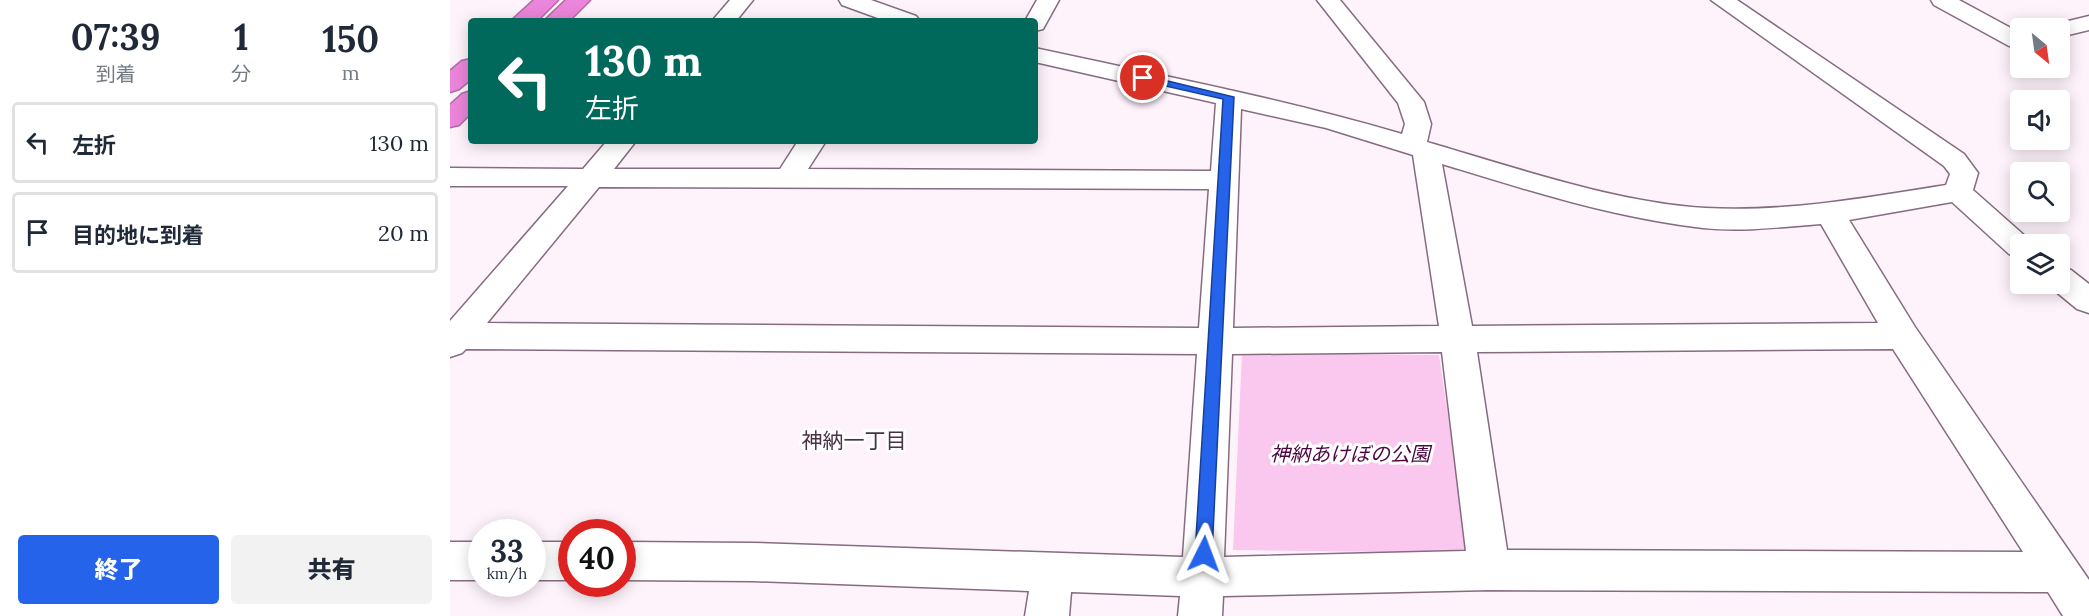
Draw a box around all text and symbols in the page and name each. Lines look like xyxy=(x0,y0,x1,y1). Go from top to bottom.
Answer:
text: 07:39 xyxy=(71,14,161,60)
text: 1 xyxy=(234,14,249,60)
text: 150 xyxy=(322,16,379,62)
north arrow xyxy=(2010,18,2070,78)
map controls xyxy=(2010,18,2070,294)
text: 130 m xyxy=(585,34,702,88)
icon: left xyxy=(486,42,564,120)
pin xyxy=(1117,52,1168,103)
text: m xyxy=(342,60,360,85)
text: 到着 xyxy=(96,61,136,86)
text: 分 xyxy=(231,61,251,86)
icon: arrive xyxy=(1126,61,1159,94)
button: sound xyxy=(2010,90,2070,150)
text: 左折 xyxy=(585,91,639,125)
icon: left xyxy=(21,126,54,159)
text: 130 m xyxy=(370,129,429,157)
text: 左折 xyxy=(72,131,116,159)
button: search xyxy=(2010,162,2070,222)
icon: arrive xyxy=(21,216,54,249)
text: 20 m xyxy=(378,219,429,247)
text: 目的地に到着 xyxy=(72,221,204,249)
button: layers xyxy=(2010,234,2070,294)
district label: 神納一丁目 xyxy=(802,427,907,454)
park label: 神納あけぼの公園 xyxy=(1270,441,1433,466)
speed limit sign: 40 xyxy=(558,519,636,597)
position arrow xyxy=(1172,522,1236,586)
text: 33 xyxy=(490,532,524,570)
button: 終了 xyxy=(18,535,219,604)
button: 共有 xyxy=(231,535,432,604)
text: km/h xyxy=(487,564,527,583)

